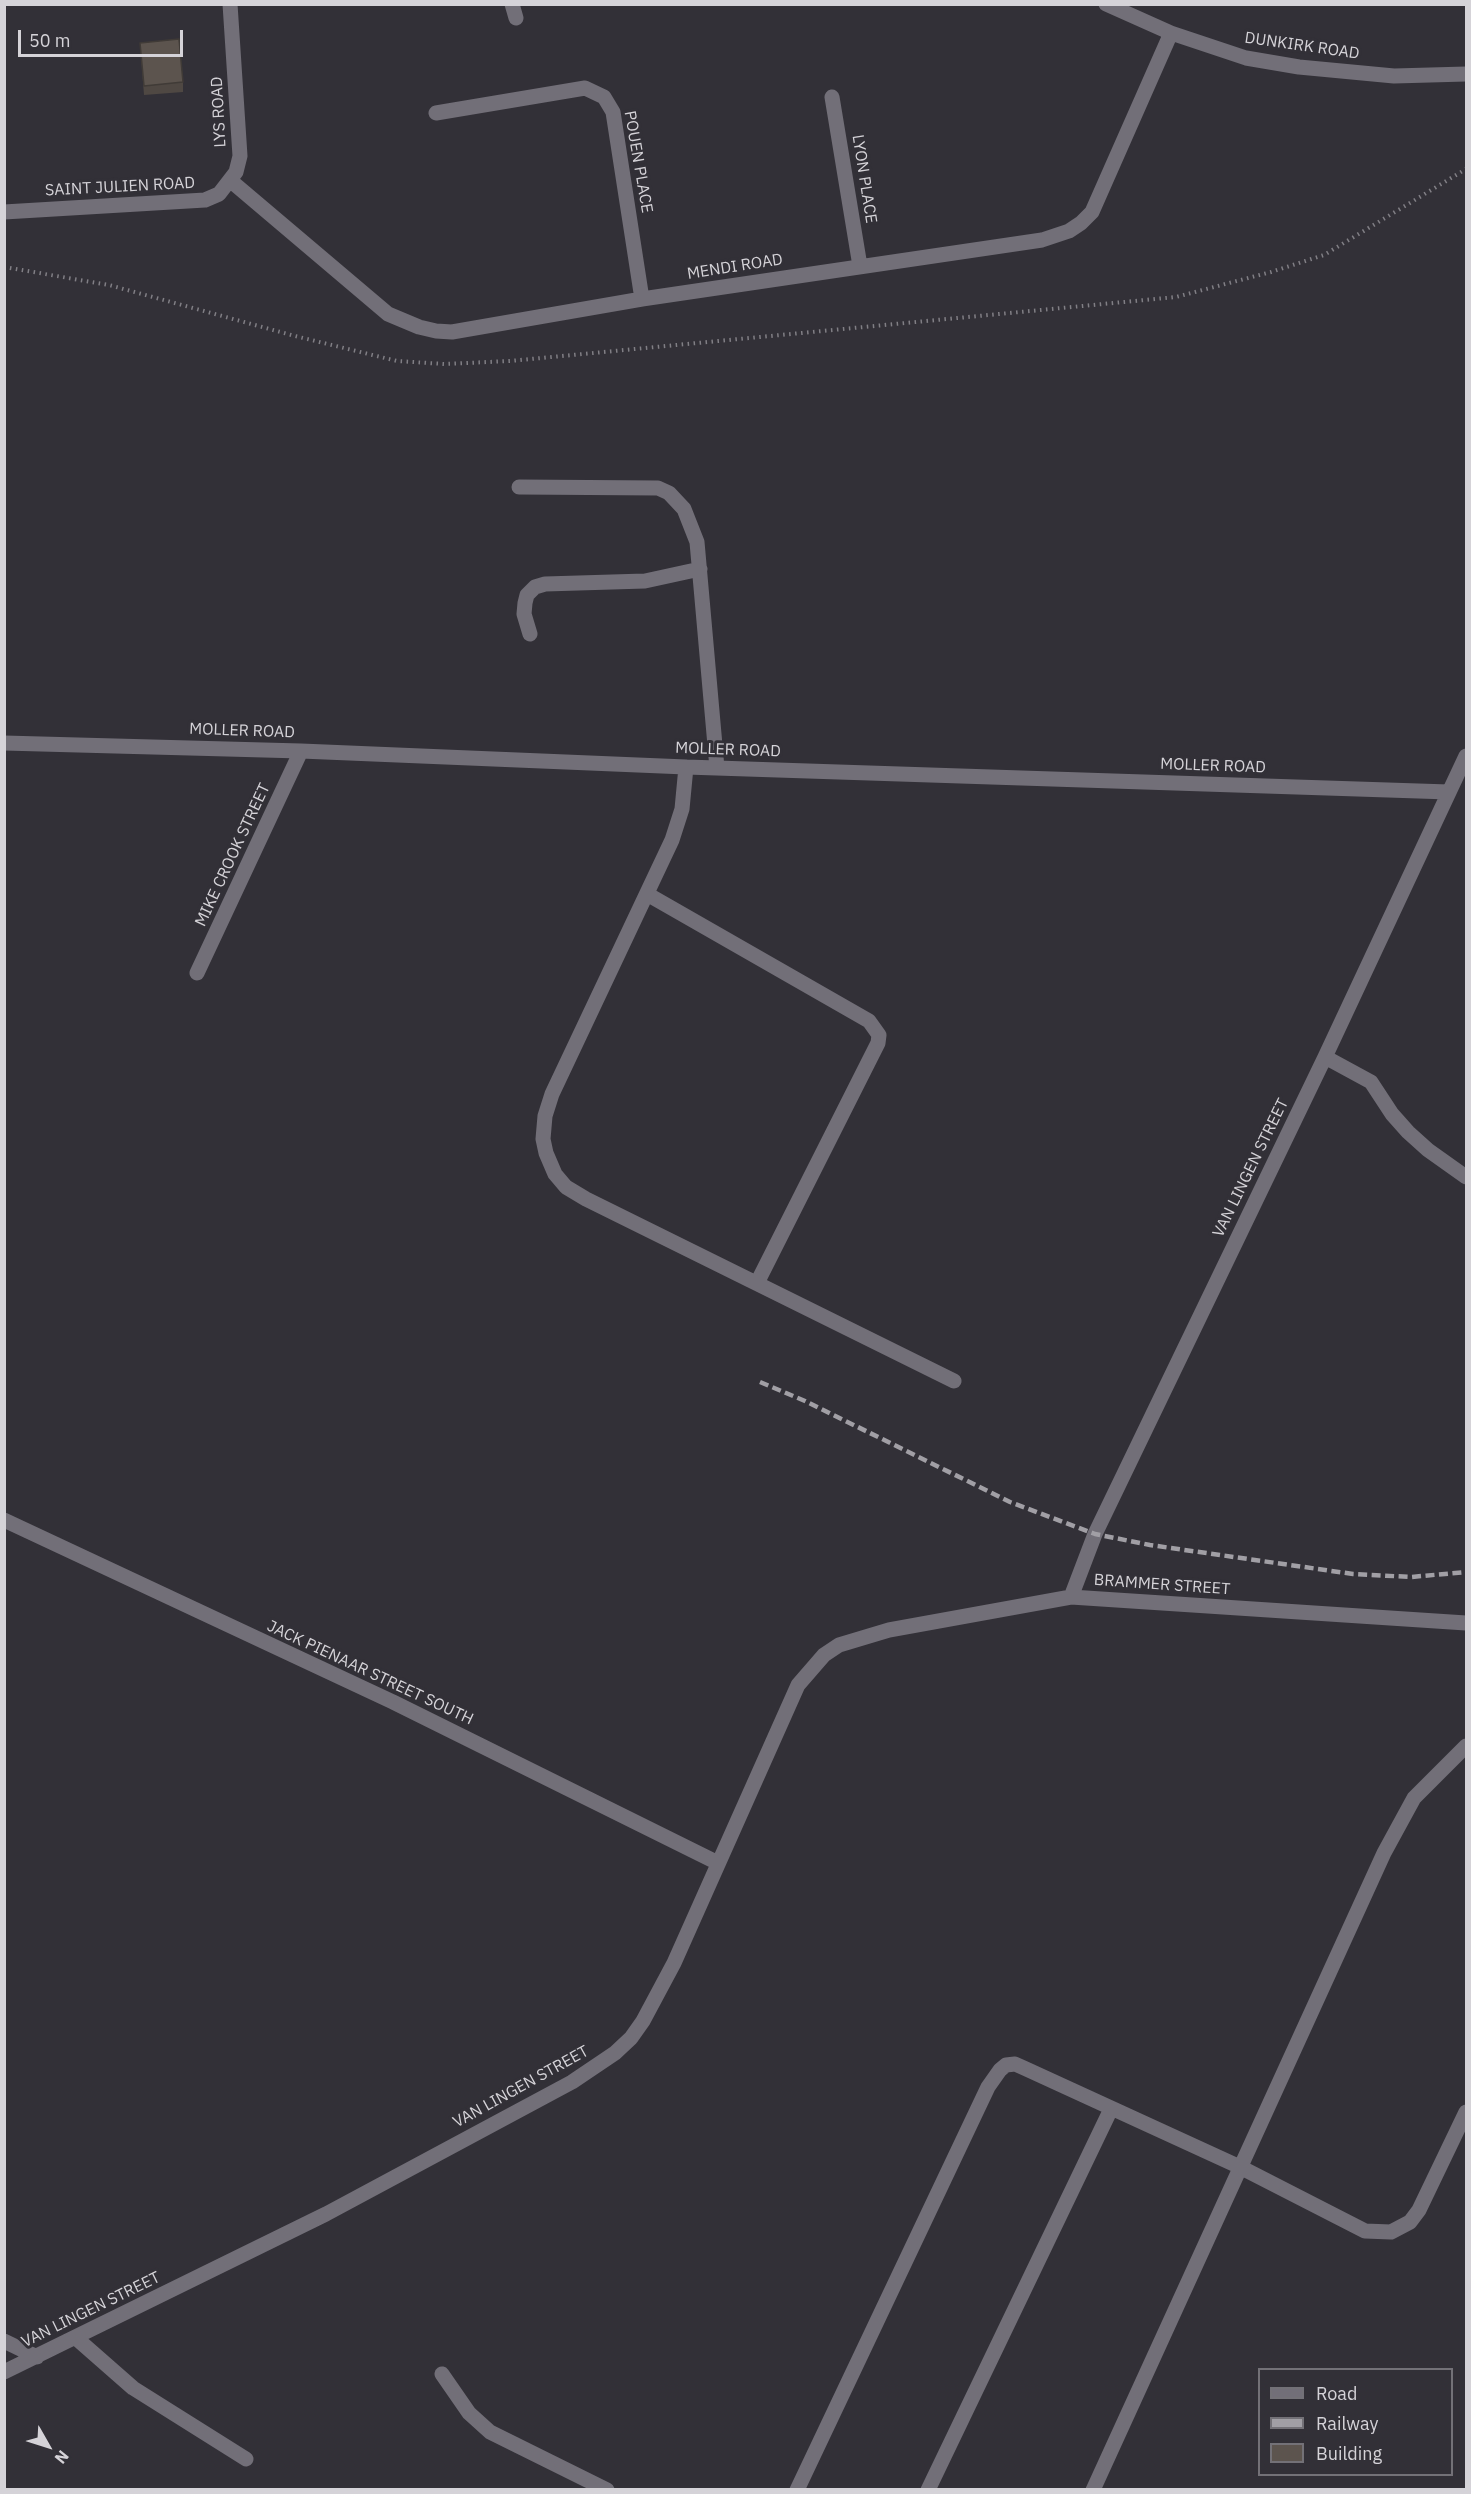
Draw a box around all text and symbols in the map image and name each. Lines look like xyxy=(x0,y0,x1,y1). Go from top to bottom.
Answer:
scale bar xyxy=(21,18,186,56)
street label: DUNKIRK ROAD xyxy=(1243,28,1361,64)
text: 50 m xyxy=(29,29,71,52)
street label: LYS ROAD xyxy=(208,76,230,148)
street label: POUEN PLACE xyxy=(620,109,656,215)
street label: LYON PLACE xyxy=(848,133,880,225)
street label: SAINT JULIEN ROAD xyxy=(45,173,195,201)
street label: MENDI ROAD xyxy=(686,250,784,284)
street label: MOLLER ROAD xyxy=(189,720,295,742)
street label: MOLLER ROAD xyxy=(675,739,781,761)
street label: MOLLER ROAD xyxy=(1160,755,1266,777)
street label: MIKE CROOK STREET xyxy=(191,780,275,930)
street label: VAN LINGEN STREET xyxy=(1209,1095,1293,1241)
street label: BRAMMER STREET xyxy=(1093,1571,1231,1599)
street label: JACK PIENAAR STREET SOUTH xyxy=(264,1617,476,1729)
street label: VAN LINGEN STREET xyxy=(450,2042,592,2132)
street label: VAN LINGEN STREET xyxy=(18,2268,164,2352)
legend xyxy=(1258,2368,1453,2476)
text: Road xyxy=(1316,2382,1357,2405)
text: Railway xyxy=(1316,2412,1378,2435)
north arrow xyxy=(18,2416,78,2476)
text: Building xyxy=(1316,2442,1382,2465)
text: N xyxy=(51,2447,73,2468)

